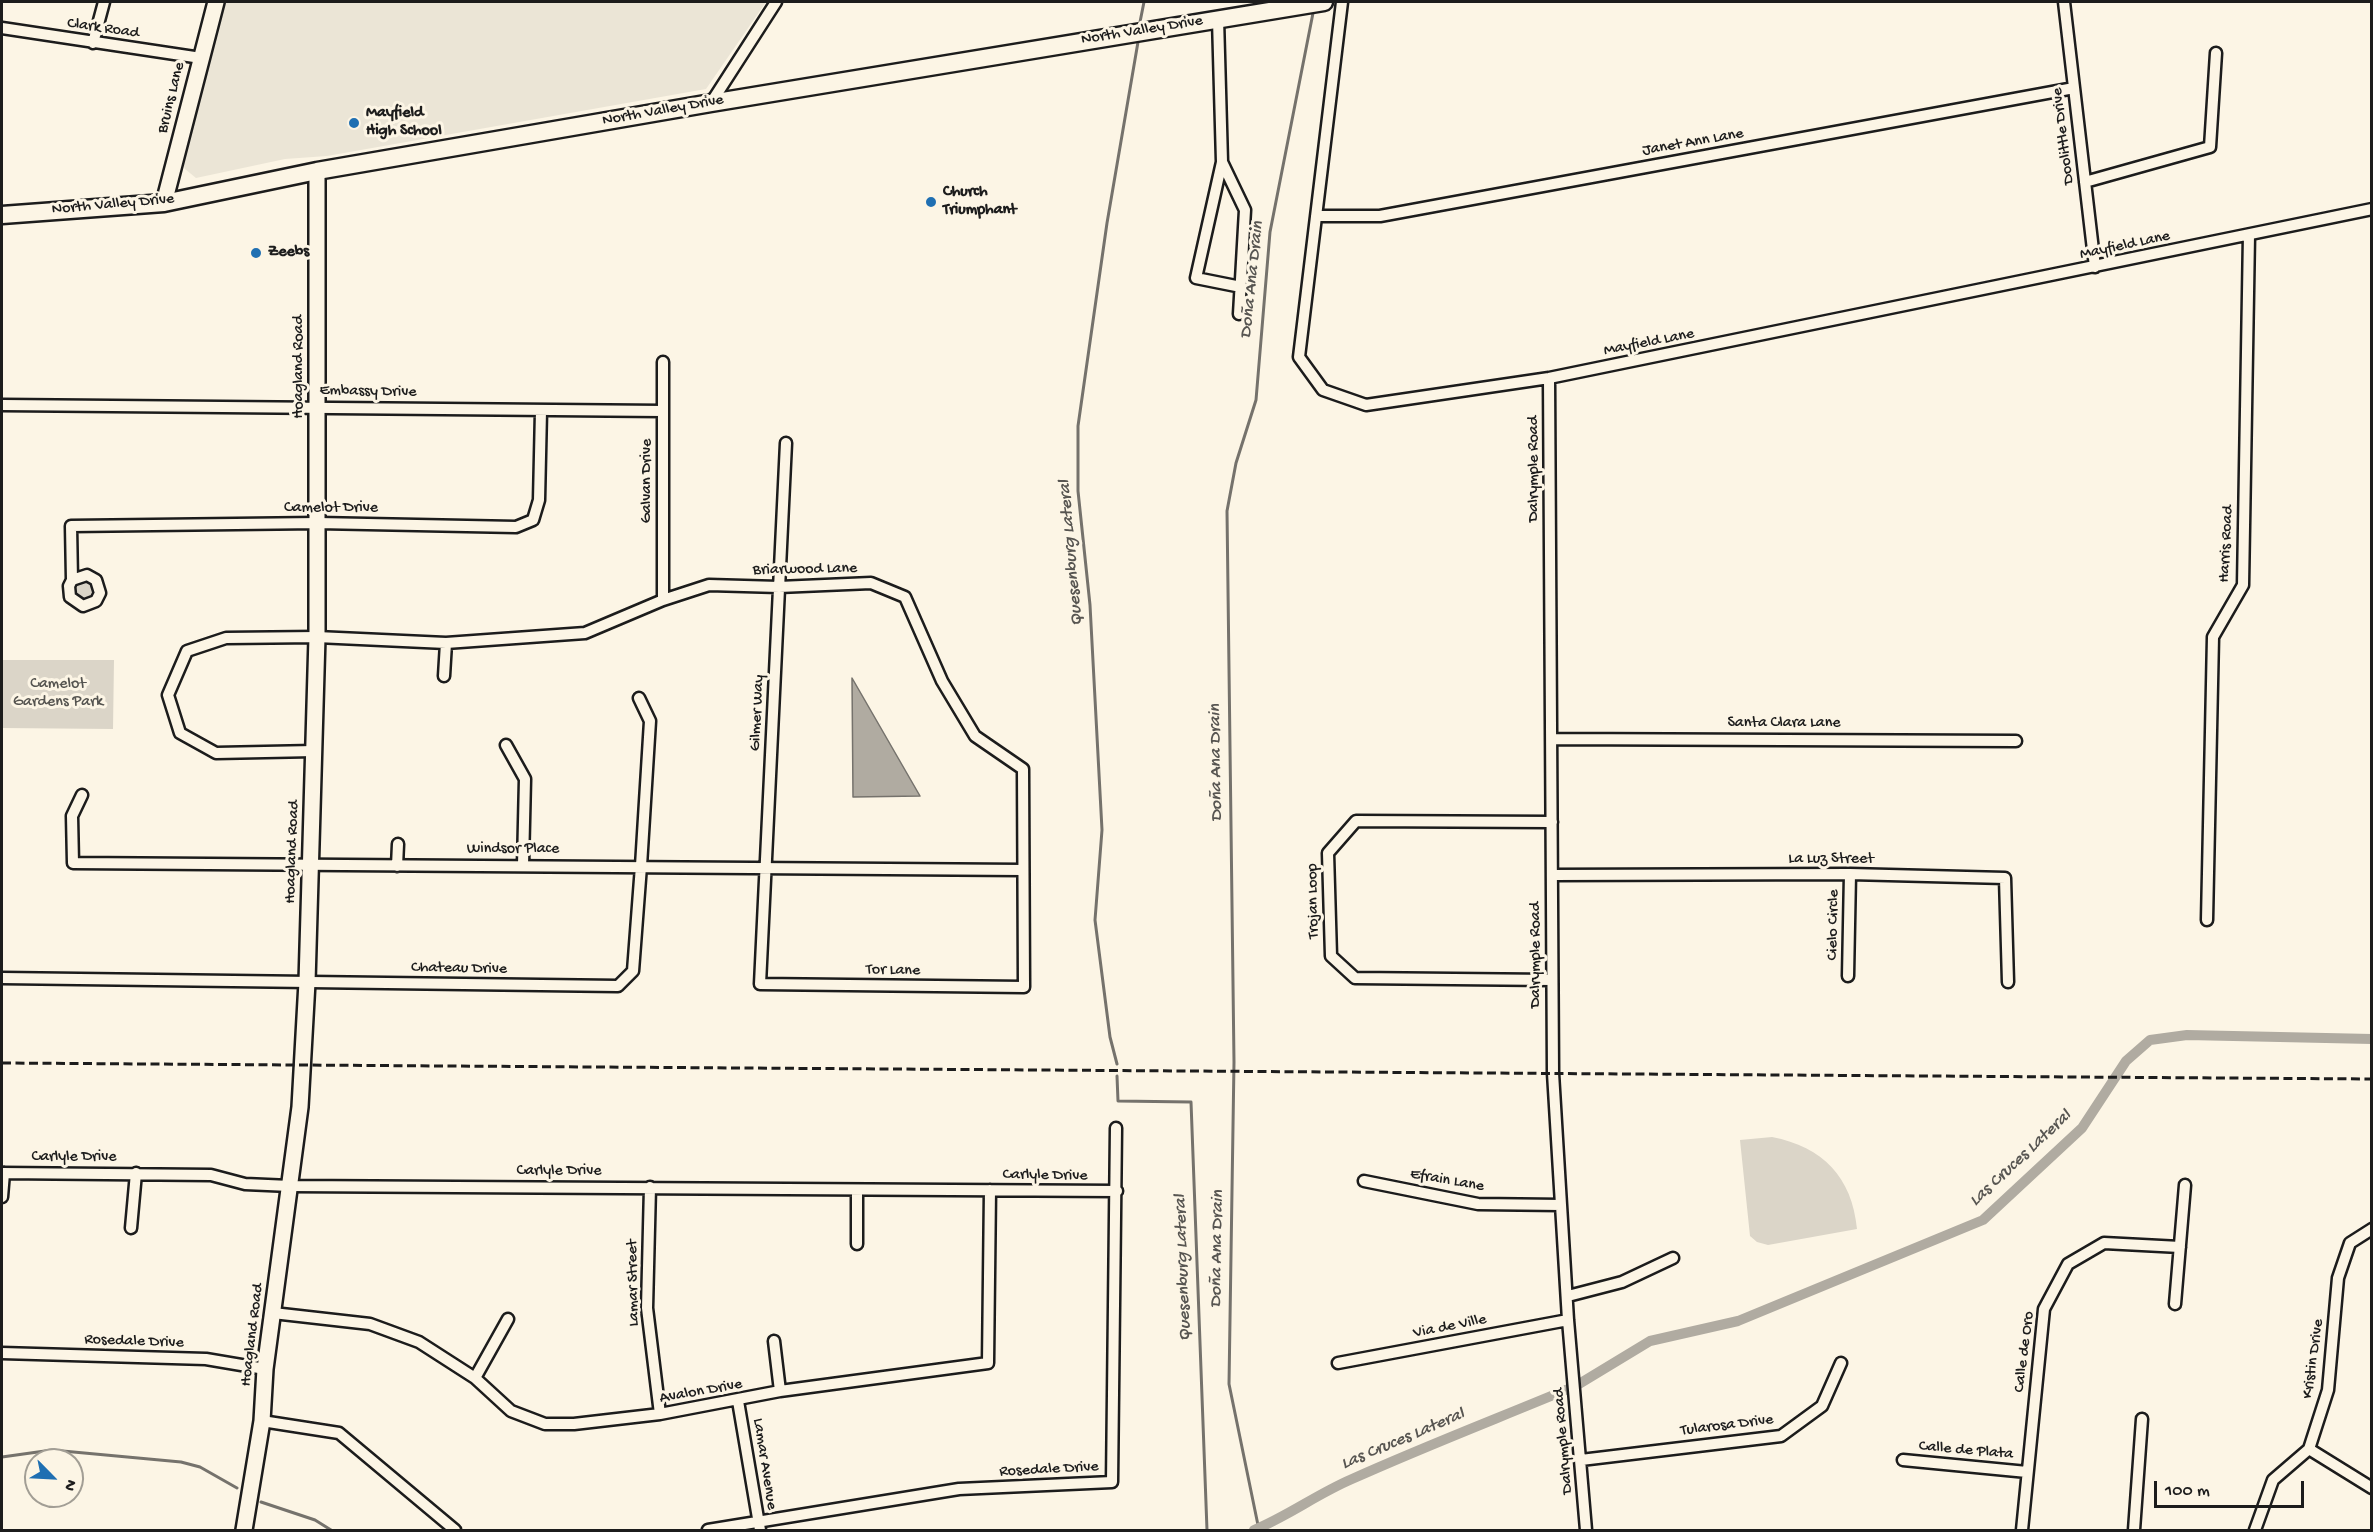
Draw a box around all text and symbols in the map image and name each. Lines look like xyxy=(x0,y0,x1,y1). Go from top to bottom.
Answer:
street label: North Valley Drive xyxy=(1080,12,1204,50)
street label: Clark Road xyxy=(66,14,140,44)
street label: Bruins Lane xyxy=(154,60,190,136)
street label: Doolittle Drive xyxy=(2049,86,2079,186)
street label: North Valley Drive xyxy=(601,91,725,131)
place label: Mayfield High School xyxy=(366,104,442,142)
marker: Mayfield High School xyxy=(347,116,361,130)
street label: Janet Ann Lane xyxy=(1641,125,1745,161)
place label: Church Triumphant xyxy=(943,183,1017,221)
street label: North Valley Drive xyxy=(51,190,175,220)
marker: Church Triumphant xyxy=(924,195,938,209)
water label: Doña Ana Drain xyxy=(1236,220,1270,340)
street label: Mayfield Lane xyxy=(2078,227,2172,265)
place label: Zeebs xyxy=(268,243,309,263)
marker: Zeebs xyxy=(249,246,263,260)
street label: Hoagland Road xyxy=(290,315,310,419)
street label: Mayfield Lane xyxy=(1602,325,1696,361)
street label: Embassy Drive xyxy=(319,382,417,402)
street label: Dalrymple Road xyxy=(1525,416,1545,522)
street label: Galvan Drive xyxy=(638,439,658,523)
water label: Quesenburg Lateral xyxy=(1055,479,1089,627)
street label: Camelot Drive xyxy=(284,499,378,519)
street label: Harris Road xyxy=(2215,505,2239,583)
street label: Briarwood Lane xyxy=(753,559,857,581)
street label: Gilmer Way xyxy=(746,674,770,752)
park label: Camelot Gardens Park xyxy=(13,675,103,713)
water label: Doña Ana Drain xyxy=(1205,704,1229,822)
street label: Santa Clara Lane xyxy=(1727,714,1841,734)
street label: Hoagland Road xyxy=(282,800,304,904)
street label: Windsor Place xyxy=(467,840,559,860)
street label: La Luz Street xyxy=(1788,850,1874,870)
street label: Trojan Loop xyxy=(1304,863,1324,939)
street label: Cielo Circle xyxy=(1824,889,1844,961)
street label: Dalrymple Road xyxy=(1527,902,1547,1008)
street label: Chateau Drive xyxy=(411,959,507,979)
street label: Tor Lane xyxy=(866,961,920,981)
water label: Las Cruces Lateral xyxy=(1965,1106,2077,1212)
street label: Carlyle Drive xyxy=(31,1148,117,1168)
street label: Carlyle Drive xyxy=(516,1162,602,1182)
street label: Efrain Lane xyxy=(1408,1165,1486,1197)
street label: Carlyle Drive xyxy=(1002,1166,1088,1186)
water label: Doña Ana Drain xyxy=(1206,1190,1230,1308)
water label: Quesenburg Lateral xyxy=(1171,1194,1197,1342)
street label: Lamar Street xyxy=(624,1239,644,1327)
street label: Hoagland Road xyxy=(237,1282,269,1388)
street label: Calle de Oro xyxy=(2010,1310,2040,1394)
street label: Via de Ville xyxy=(1412,1311,1488,1343)
street label: Kristin Drive xyxy=(2299,1318,2329,1400)
street label: Rosedale Drive xyxy=(84,1331,184,1353)
street label: Avalon Drive xyxy=(658,1375,744,1409)
street label: Dalrymple Road xyxy=(1550,1387,1578,1495)
water label: Las Cruces Lateral xyxy=(1338,1404,1468,1476)
street label: Tularosa Drive xyxy=(1679,1411,1775,1441)
street label: Lamar Avenue xyxy=(747,1417,781,1511)
street label: Calle de Plata xyxy=(1918,1437,2014,1465)
north arrow xyxy=(24,1448,84,1508)
street label: Rosedale Drive xyxy=(999,1458,1099,1482)
scale bar xyxy=(2157,1469,2307,1507)
text: N xyxy=(58,1476,80,1493)
text: 100 m xyxy=(2165,1481,2210,1502)

